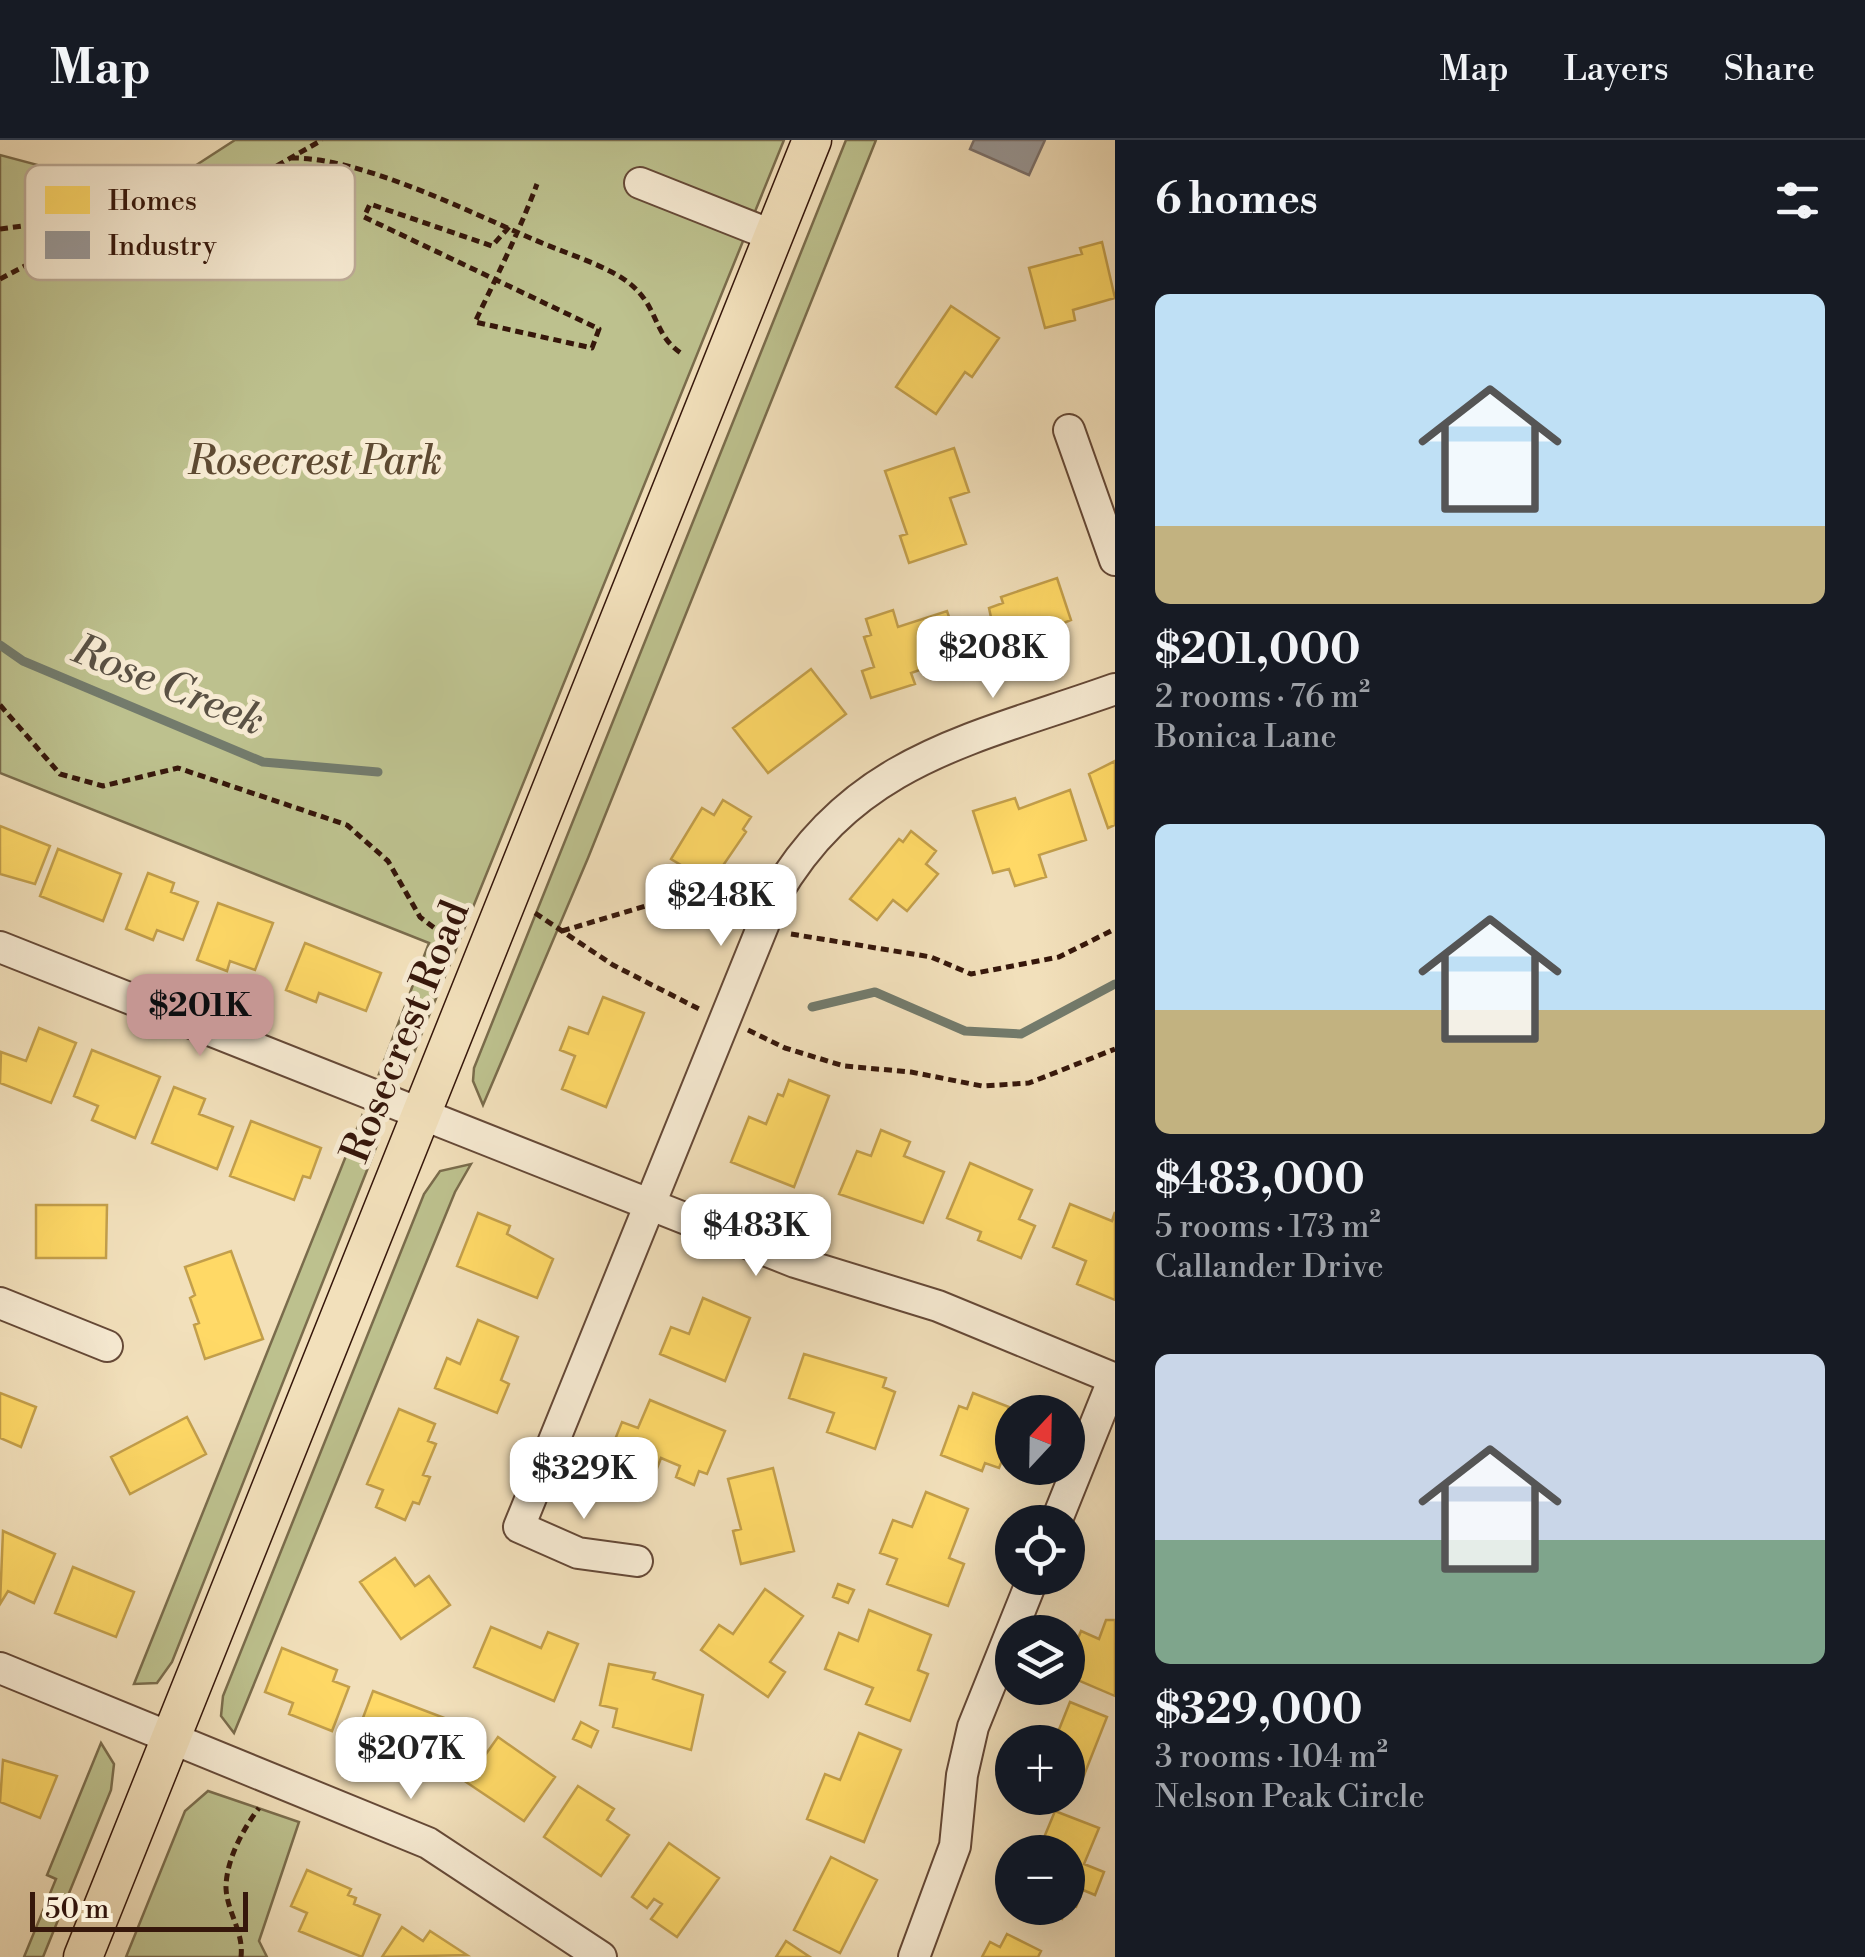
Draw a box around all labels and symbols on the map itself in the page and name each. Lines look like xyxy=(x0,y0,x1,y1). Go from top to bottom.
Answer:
legend xyxy=(25,165,355,280)
text: Homes xyxy=(108,184,197,219)
text: Industry xyxy=(108,229,217,264)
park label: Rosecrest Park xyxy=(187,437,442,487)
pin: $208K xyxy=(923,616,1063,701)
water label: Rose Creek xyxy=(63,623,272,749)
pin: $248K xyxy=(651,864,791,949)
street label: Rosecrest Road xyxy=(331,894,481,1170)
pin: $201K xyxy=(130,974,270,1059)
pin: $483K xyxy=(686,1194,826,1279)
north arrow xyxy=(995,1395,1085,1485)
pin: $329K xyxy=(514,1437,654,1522)
pin: $207K xyxy=(341,1717,481,1802)
scale bar xyxy=(30,1887,248,1932)

